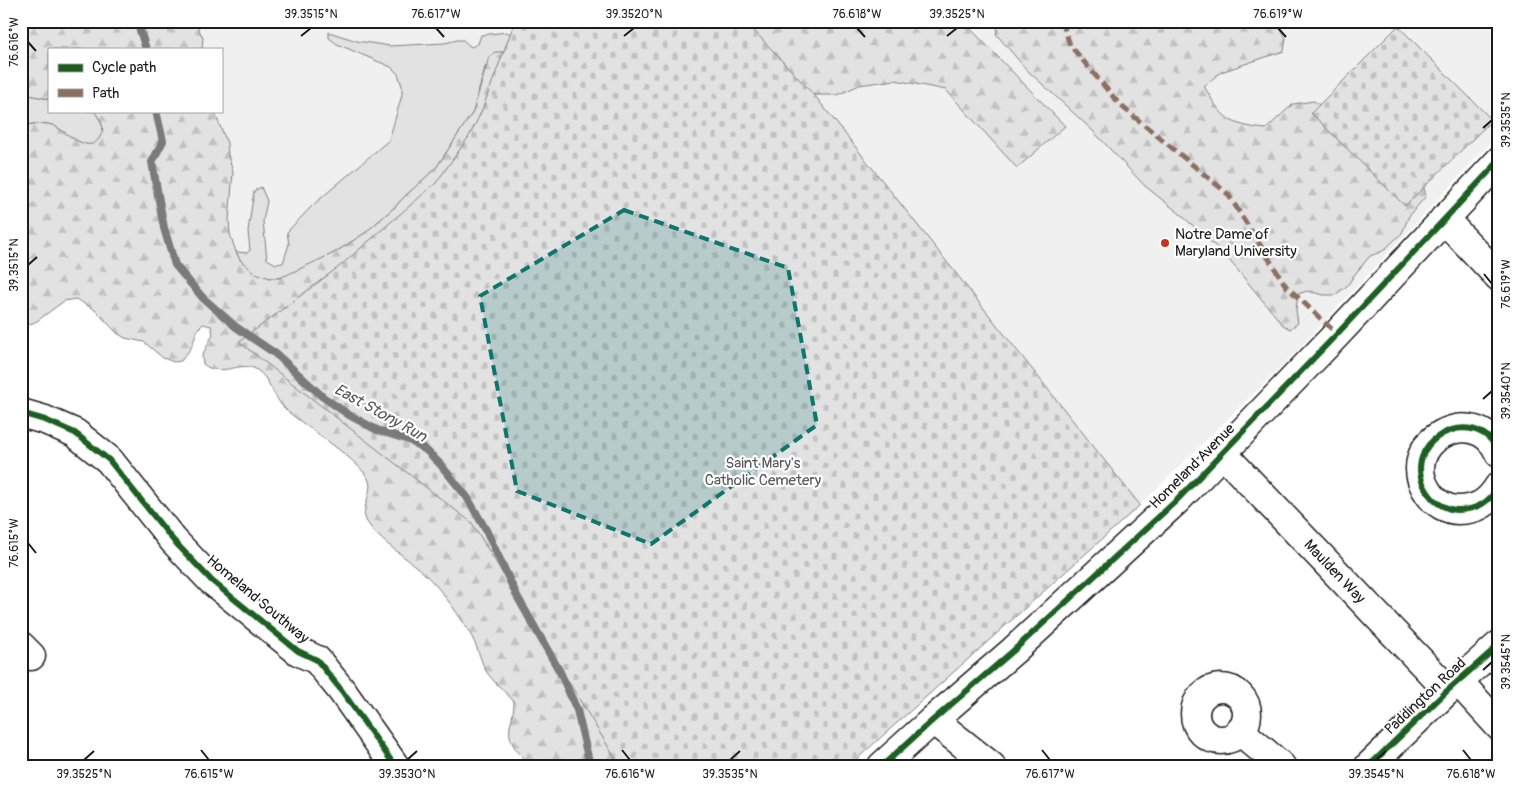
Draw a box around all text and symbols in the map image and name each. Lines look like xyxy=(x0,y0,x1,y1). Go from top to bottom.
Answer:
text: 39.3515°N xyxy=(284,7,338,22)
text: 76.617°W xyxy=(411,7,461,22)
text: 39.3520°N xyxy=(606,7,662,22)
text: 76.618°W xyxy=(832,7,882,22)
text: 39.3525°N xyxy=(929,7,985,22)
text: 76.619°W xyxy=(1253,7,1303,22)
text: 76.616°W xyxy=(7,17,22,67)
legend xyxy=(48,48,222,112)
text: Cycle path xyxy=(92,58,156,77)
text: Path xyxy=(92,84,119,103)
text: 39.3535°N xyxy=(1499,92,1514,148)
place label: Notre Dame of Maryland University xyxy=(1175,225,1297,261)
marker: Notre Dame of Maryland University xyxy=(1159,237,1171,249)
text: 39.3515°N xyxy=(7,238,22,292)
text: 76.619°W xyxy=(1499,259,1514,309)
text: 39.3540°N xyxy=(1499,362,1514,420)
water label: East Stony Run xyxy=(331,379,431,447)
street label: Homeland Avenue xyxy=(1146,419,1239,513)
park label: Saint Mary's Catholic Cemetery xyxy=(705,454,822,490)
text: 76.615°W xyxy=(7,518,22,568)
street label: Maulden Way xyxy=(1300,536,1370,608)
street label: Homeland Southway xyxy=(203,551,313,648)
text: 39.3545°N xyxy=(1499,634,1514,690)
street label: Paddington Road xyxy=(1381,654,1470,739)
text: 39.3525°N xyxy=(56,767,112,782)
text: 76.615°W xyxy=(184,767,234,782)
text: 39.3530°N xyxy=(379,767,435,782)
text: 76.616°W xyxy=(605,767,655,782)
text: 39.3535°N xyxy=(702,767,758,782)
text: 76.617°W xyxy=(1025,767,1075,782)
text: 39.3545°N xyxy=(1348,767,1404,782)
text: 76.618°W xyxy=(1446,767,1496,782)

